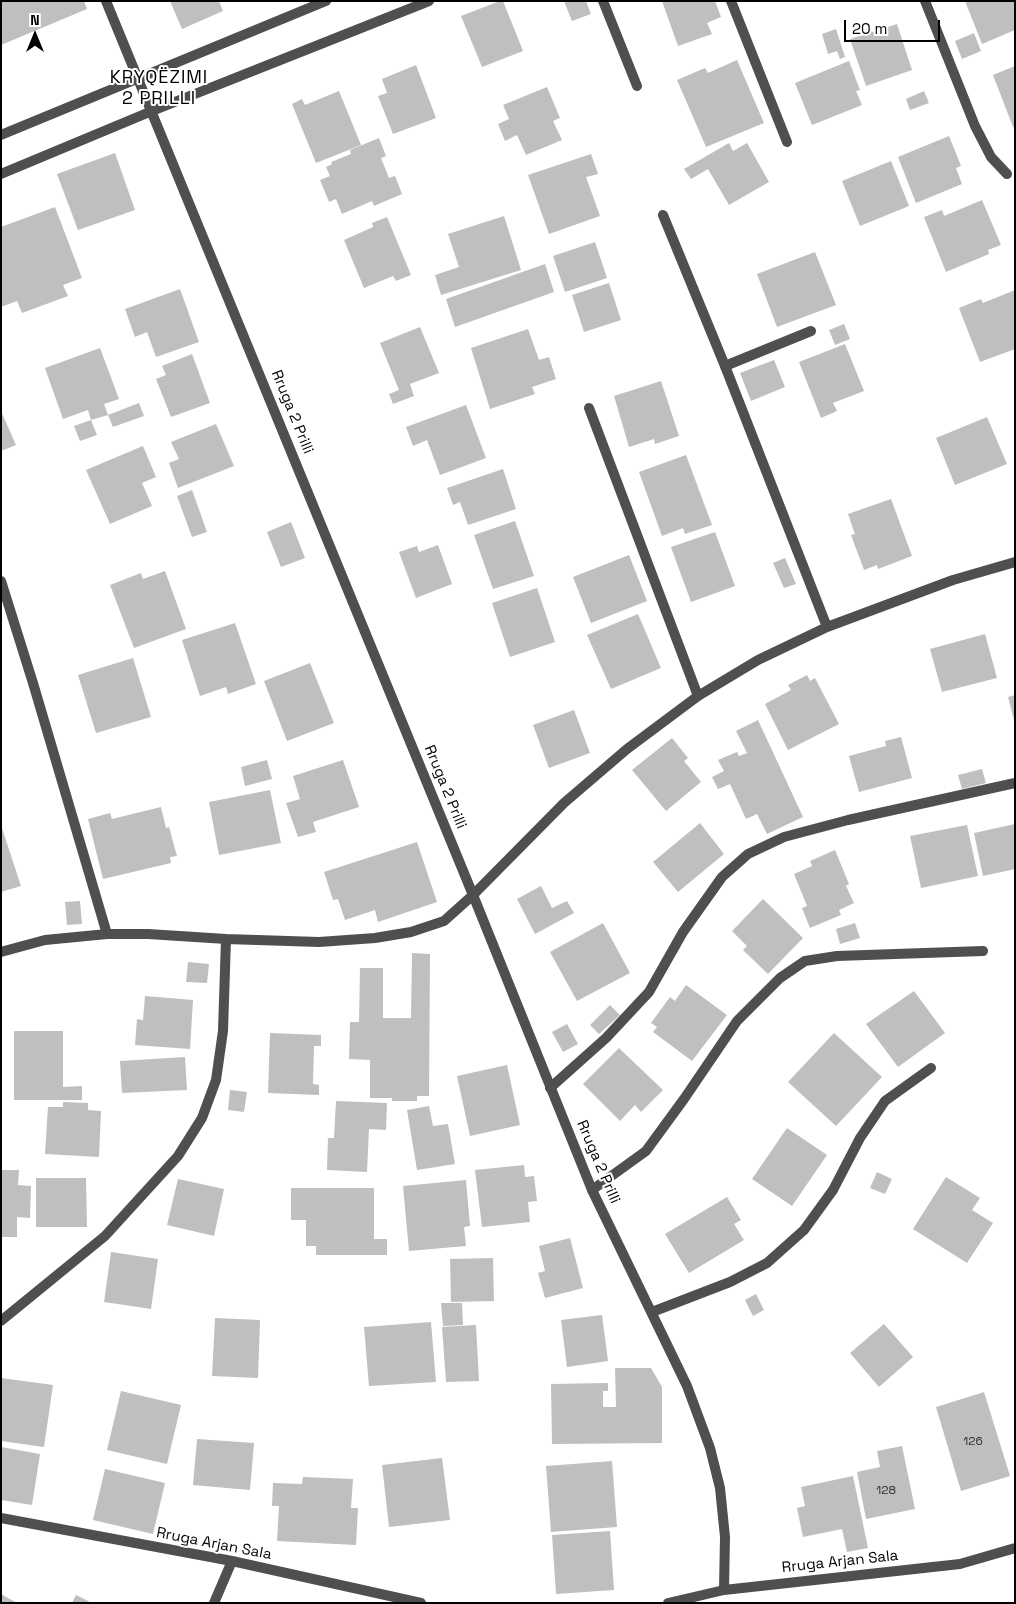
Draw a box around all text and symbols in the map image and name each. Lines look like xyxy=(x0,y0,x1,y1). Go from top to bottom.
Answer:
north arrow xyxy=(10,10,60,60)
scale bar xyxy=(846,10,942,42)
text: N xyxy=(30,11,40,29)
text: 20 m xyxy=(852,19,887,38)
district label: KRYQËZIMI 2 PRILLI xyxy=(109,67,209,110)
street label: Rruga 2 Prilli xyxy=(267,368,317,456)
street label: Rruga 2 Prilli xyxy=(420,743,470,831)
street label: Rruga 2 Prilli xyxy=(572,1118,624,1206)
house number: 126 xyxy=(963,1435,983,1449)
house number: 128 xyxy=(876,1484,896,1498)
street label: Rruga Arjan Sala xyxy=(155,1524,273,1564)
street label: Rruga Arjan Sala xyxy=(781,1547,899,1577)

